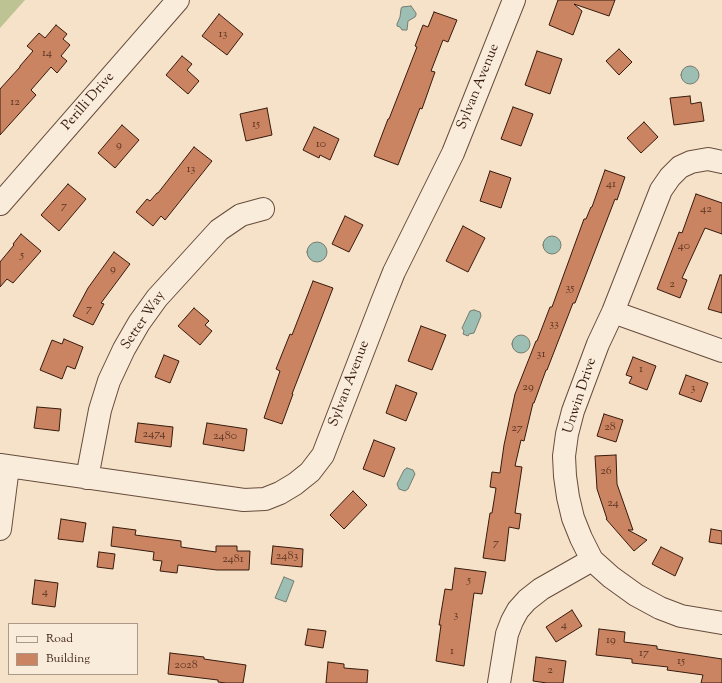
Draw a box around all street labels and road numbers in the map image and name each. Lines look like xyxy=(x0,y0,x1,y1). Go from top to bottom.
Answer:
street label: Sylvan Avenue xyxy=(454,42,504,132)
street label: Perilli Drive xyxy=(59,70,119,134)
street label: Setter Way xyxy=(118,288,170,354)
street label: Sylvan Avenue xyxy=(326,339,374,429)
street label: Unwin Drive xyxy=(561,356,601,436)

